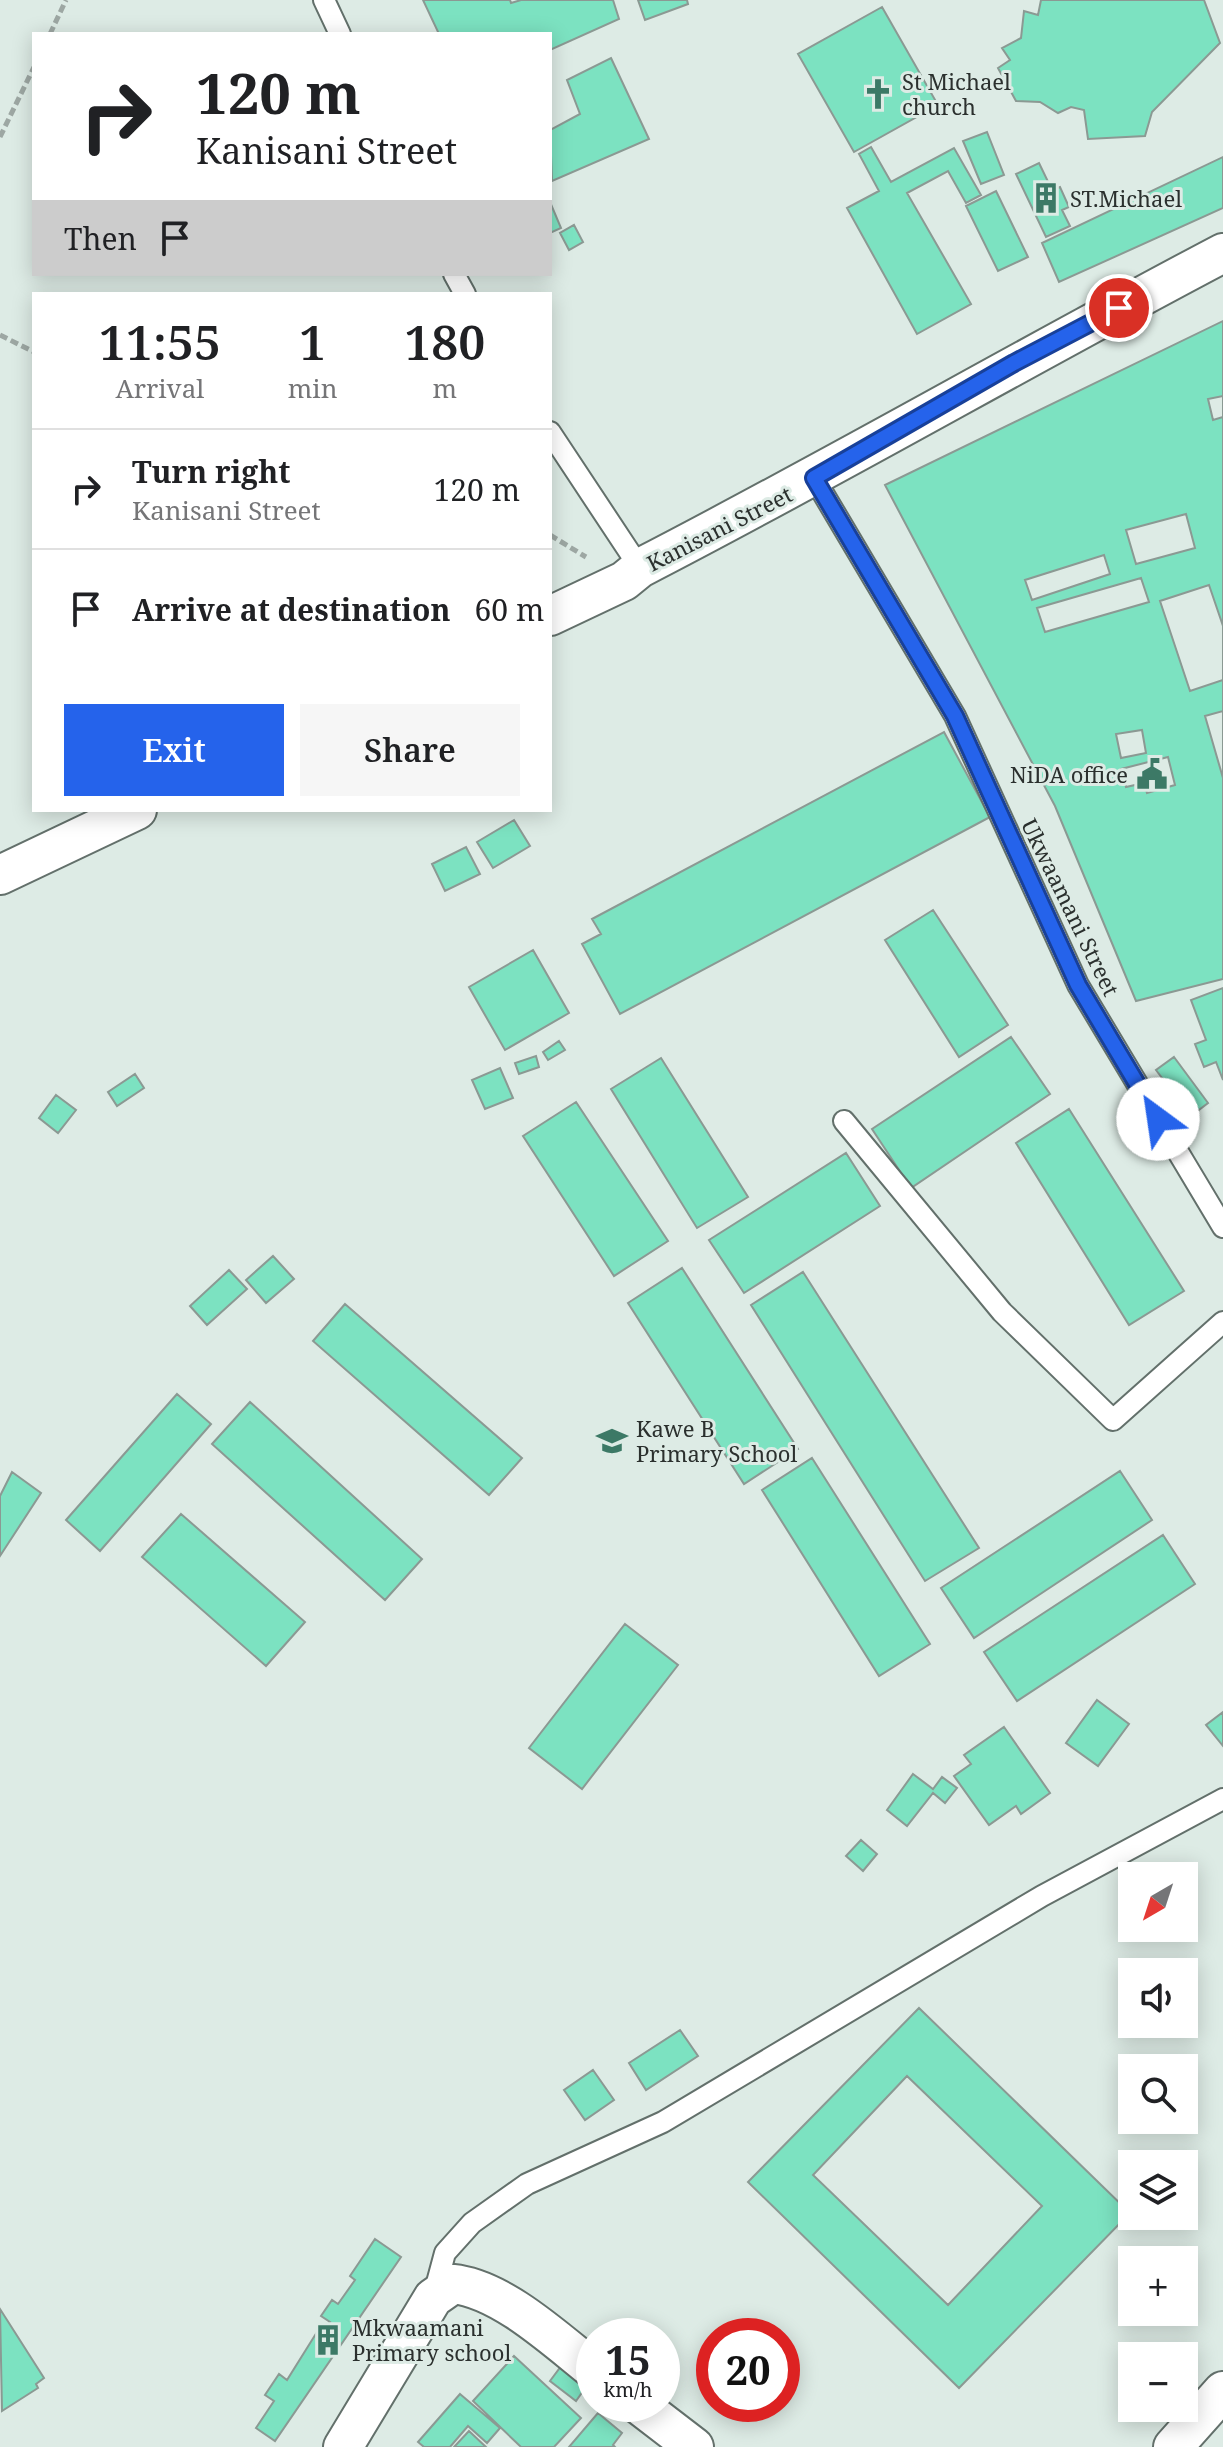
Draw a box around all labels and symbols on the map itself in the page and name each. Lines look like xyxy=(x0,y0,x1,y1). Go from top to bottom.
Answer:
place label: St Michael church xyxy=(902,66,1011,121)
church icon: St Michael church xyxy=(861,77,895,111)
building icon: ST.Michael xyxy=(1029,181,1063,215)
place label: ST.Michael xyxy=(1070,183,1182,213)
pin xyxy=(1085,274,1153,342)
street label: Kanisani Street xyxy=(641,478,797,578)
public building icon: NiDA office xyxy=(1135,757,1169,791)
place label: NiDA office xyxy=(1010,759,1128,789)
street label: Ukwaamani Street xyxy=(1015,813,1127,1001)
position arrow xyxy=(1116,1077,1200,1161)
place label: Kawe B Primary School xyxy=(636,1413,798,1468)
school or university icon: Kawe B Primary School xyxy=(595,1424,629,1458)
north arrow xyxy=(1118,1862,1198,1942)
place label: Mkwaamani Primary school xyxy=(352,2312,511,2367)
speed limit sign: 20 xyxy=(696,2318,800,2422)
building icon: Mkwaamani Primary school xyxy=(311,2323,345,2357)

